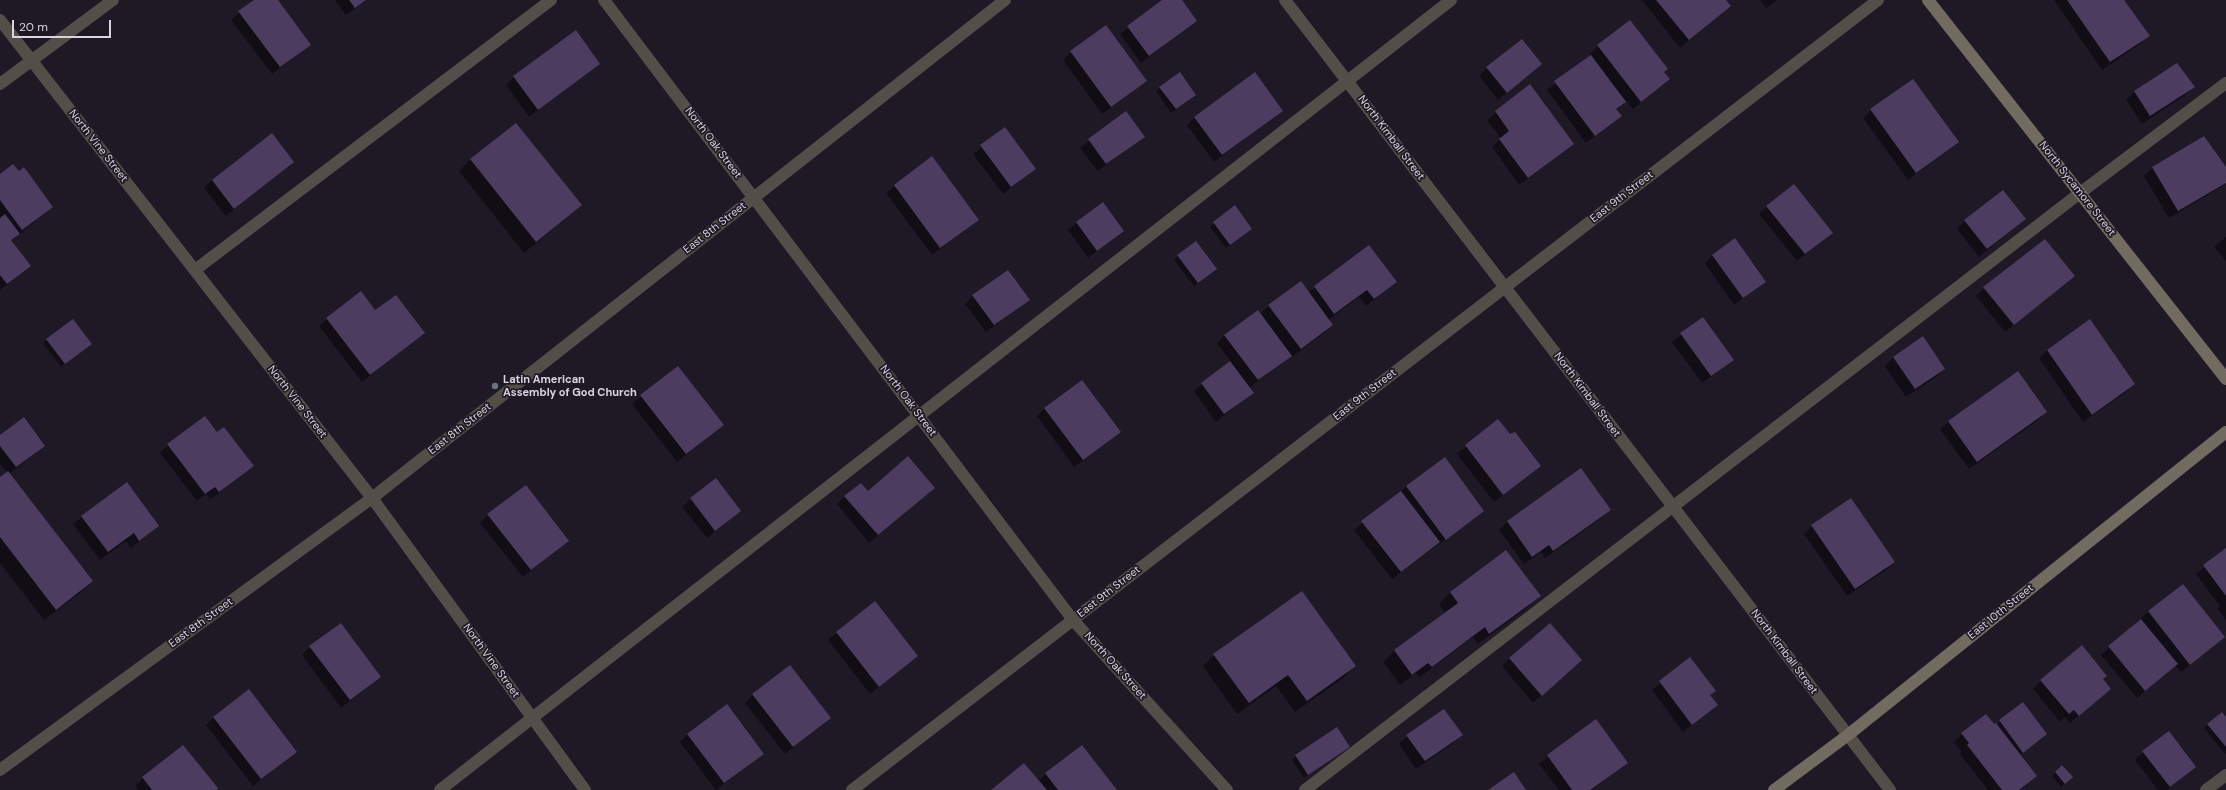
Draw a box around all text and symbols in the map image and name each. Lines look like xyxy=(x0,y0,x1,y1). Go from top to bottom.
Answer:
scale bar xyxy=(14,12,113,38)
text: 20 m xyxy=(19,19,48,35)
street label: North Kimball Street xyxy=(1355,93,1427,183)
street label: North Oak Street xyxy=(682,105,744,181)
street label: North Vine Street xyxy=(66,107,130,185)
street label: North Sycamore Street xyxy=(2036,139,2118,239)
street label: East 9th Street xyxy=(1588,168,1656,226)
street label: East 8th Street xyxy=(681,199,749,257)
street label: North Kimball Street xyxy=(1551,350,1623,440)
street label: North Vine Street xyxy=(265,363,329,441)
street label: North Oak Street xyxy=(877,363,939,439)
street label: East 9th Street xyxy=(1331,366,1399,424)
place label: Latin American Assembly of God Church xyxy=(503,373,637,399)
marker: Latin American Assembly of God Church xyxy=(490,381,500,391)
street label: East 8th Street xyxy=(426,400,494,458)
street label: East 9th Street xyxy=(1075,563,1143,621)
street label: East 10th Street xyxy=(1966,582,2036,642)
street label: East 8th Street xyxy=(166,595,236,651)
street label: North Kimball Street xyxy=(1748,607,1820,697)
street label: North Vine Street xyxy=(460,621,522,701)
street label: North Oak Street xyxy=(1081,630,1149,702)

